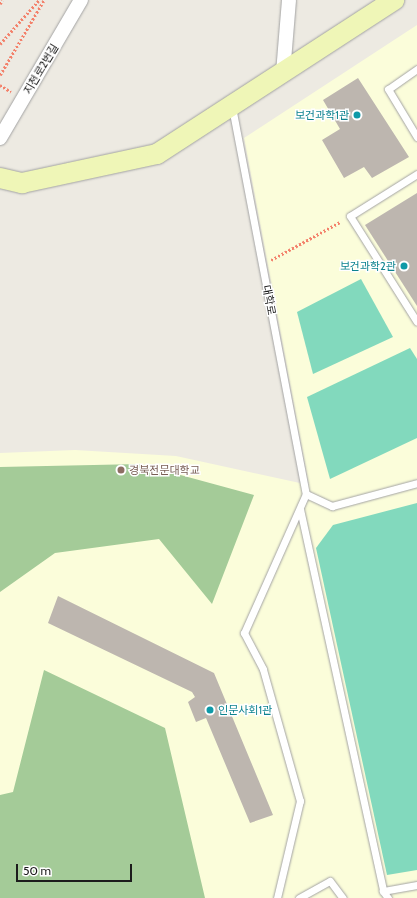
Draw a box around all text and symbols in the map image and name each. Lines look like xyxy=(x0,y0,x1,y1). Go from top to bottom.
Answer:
street label: 지천로2번길 xyxy=(21,41,61,97)
place label: 보건과학1관 xyxy=(295,108,349,122)
marker: 보건과학1관 xyxy=(352,110,362,120)
place label: 보건과학2관 xyxy=(340,259,396,273)
marker: 보건과학2관 xyxy=(399,261,409,271)
street label: 대학로 xyxy=(260,284,278,316)
place label: 경북전문대학교 xyxy=(129,463,200,477)
marker: 경북전문대학교 xyxy=(116,465,126,475)
place label: 인문사회1관 xyxy=(218,703,272,717)
marker: 인문사회1관 xyxy=(205,705,215,715)
scale bar xyxy=(18,856,134,882)
text: 50 m xyxy=(23,863,51,878)

